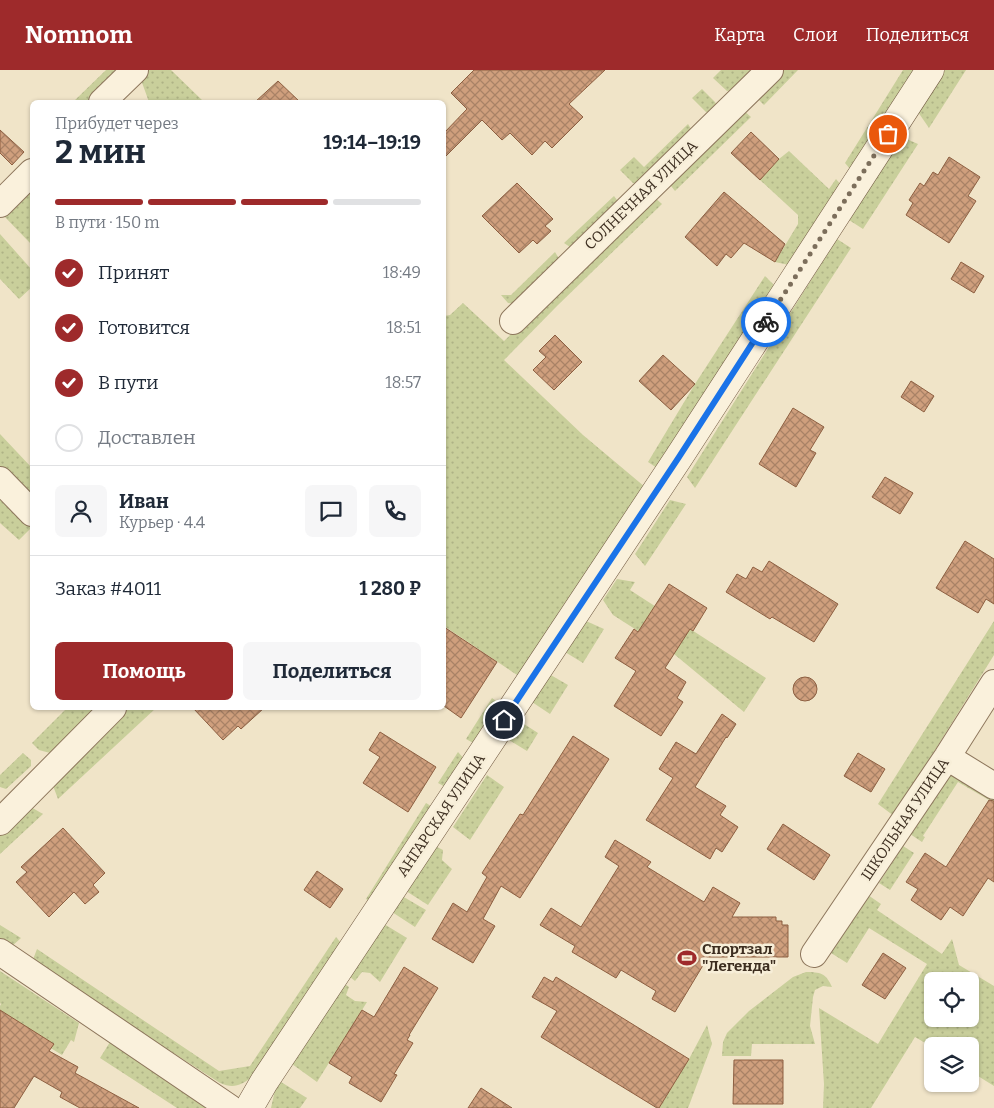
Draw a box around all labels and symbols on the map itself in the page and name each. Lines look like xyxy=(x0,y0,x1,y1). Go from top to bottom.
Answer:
pin xyxy=(867,113,909,155)
street label: СОЛНЕЧНАЯ УЛИЦА xyxy=(581,136,701,254)
courier xyxy=(741,297,791,347)
pin xyxy=(483,699,525,741)
street label: АНГАРСКАЯ УЛИЦА xyxy=(393,750,489,880)
street label: ШКОЛЬНАЯ УЛИЦА xyxy=(857,754,953,884)
place label: Спортзал "Легенда" xyxy=(702,940,776,975)
sports icon: Спортзал "Легенда" xyxy=(676,947,698,969)

